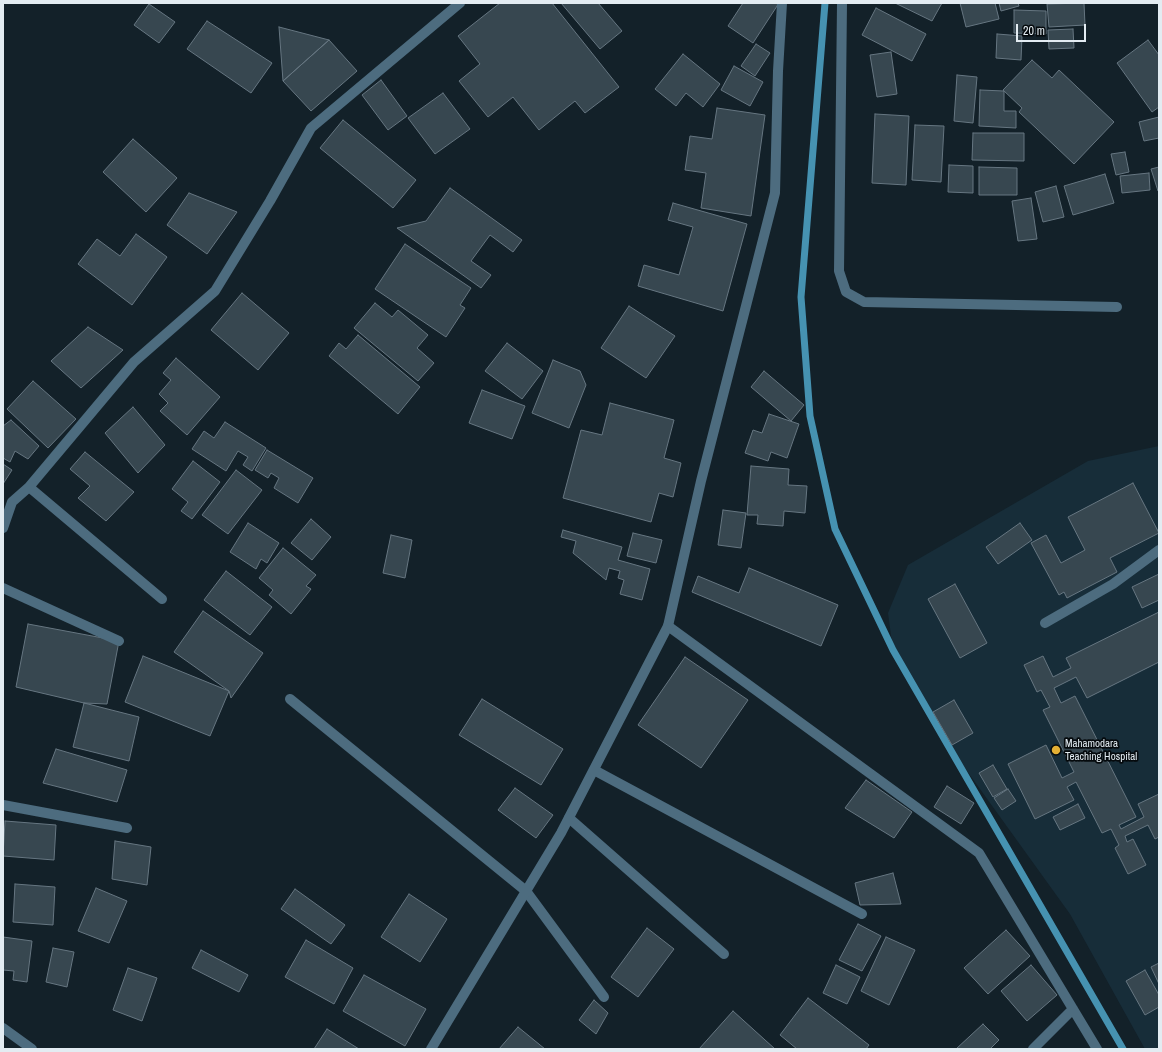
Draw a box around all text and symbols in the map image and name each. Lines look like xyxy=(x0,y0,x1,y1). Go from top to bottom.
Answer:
scale bar xyxy=(1018,16,1088,42)
text: 20 m xyxy=(1023,23,1045,39)
place label: Mahamodara Teaching Hospital xyxy=(1065,737,1137,763)
marker: Mahamodara Teaching Hospital xyxy=(1050,744,1062,756)

